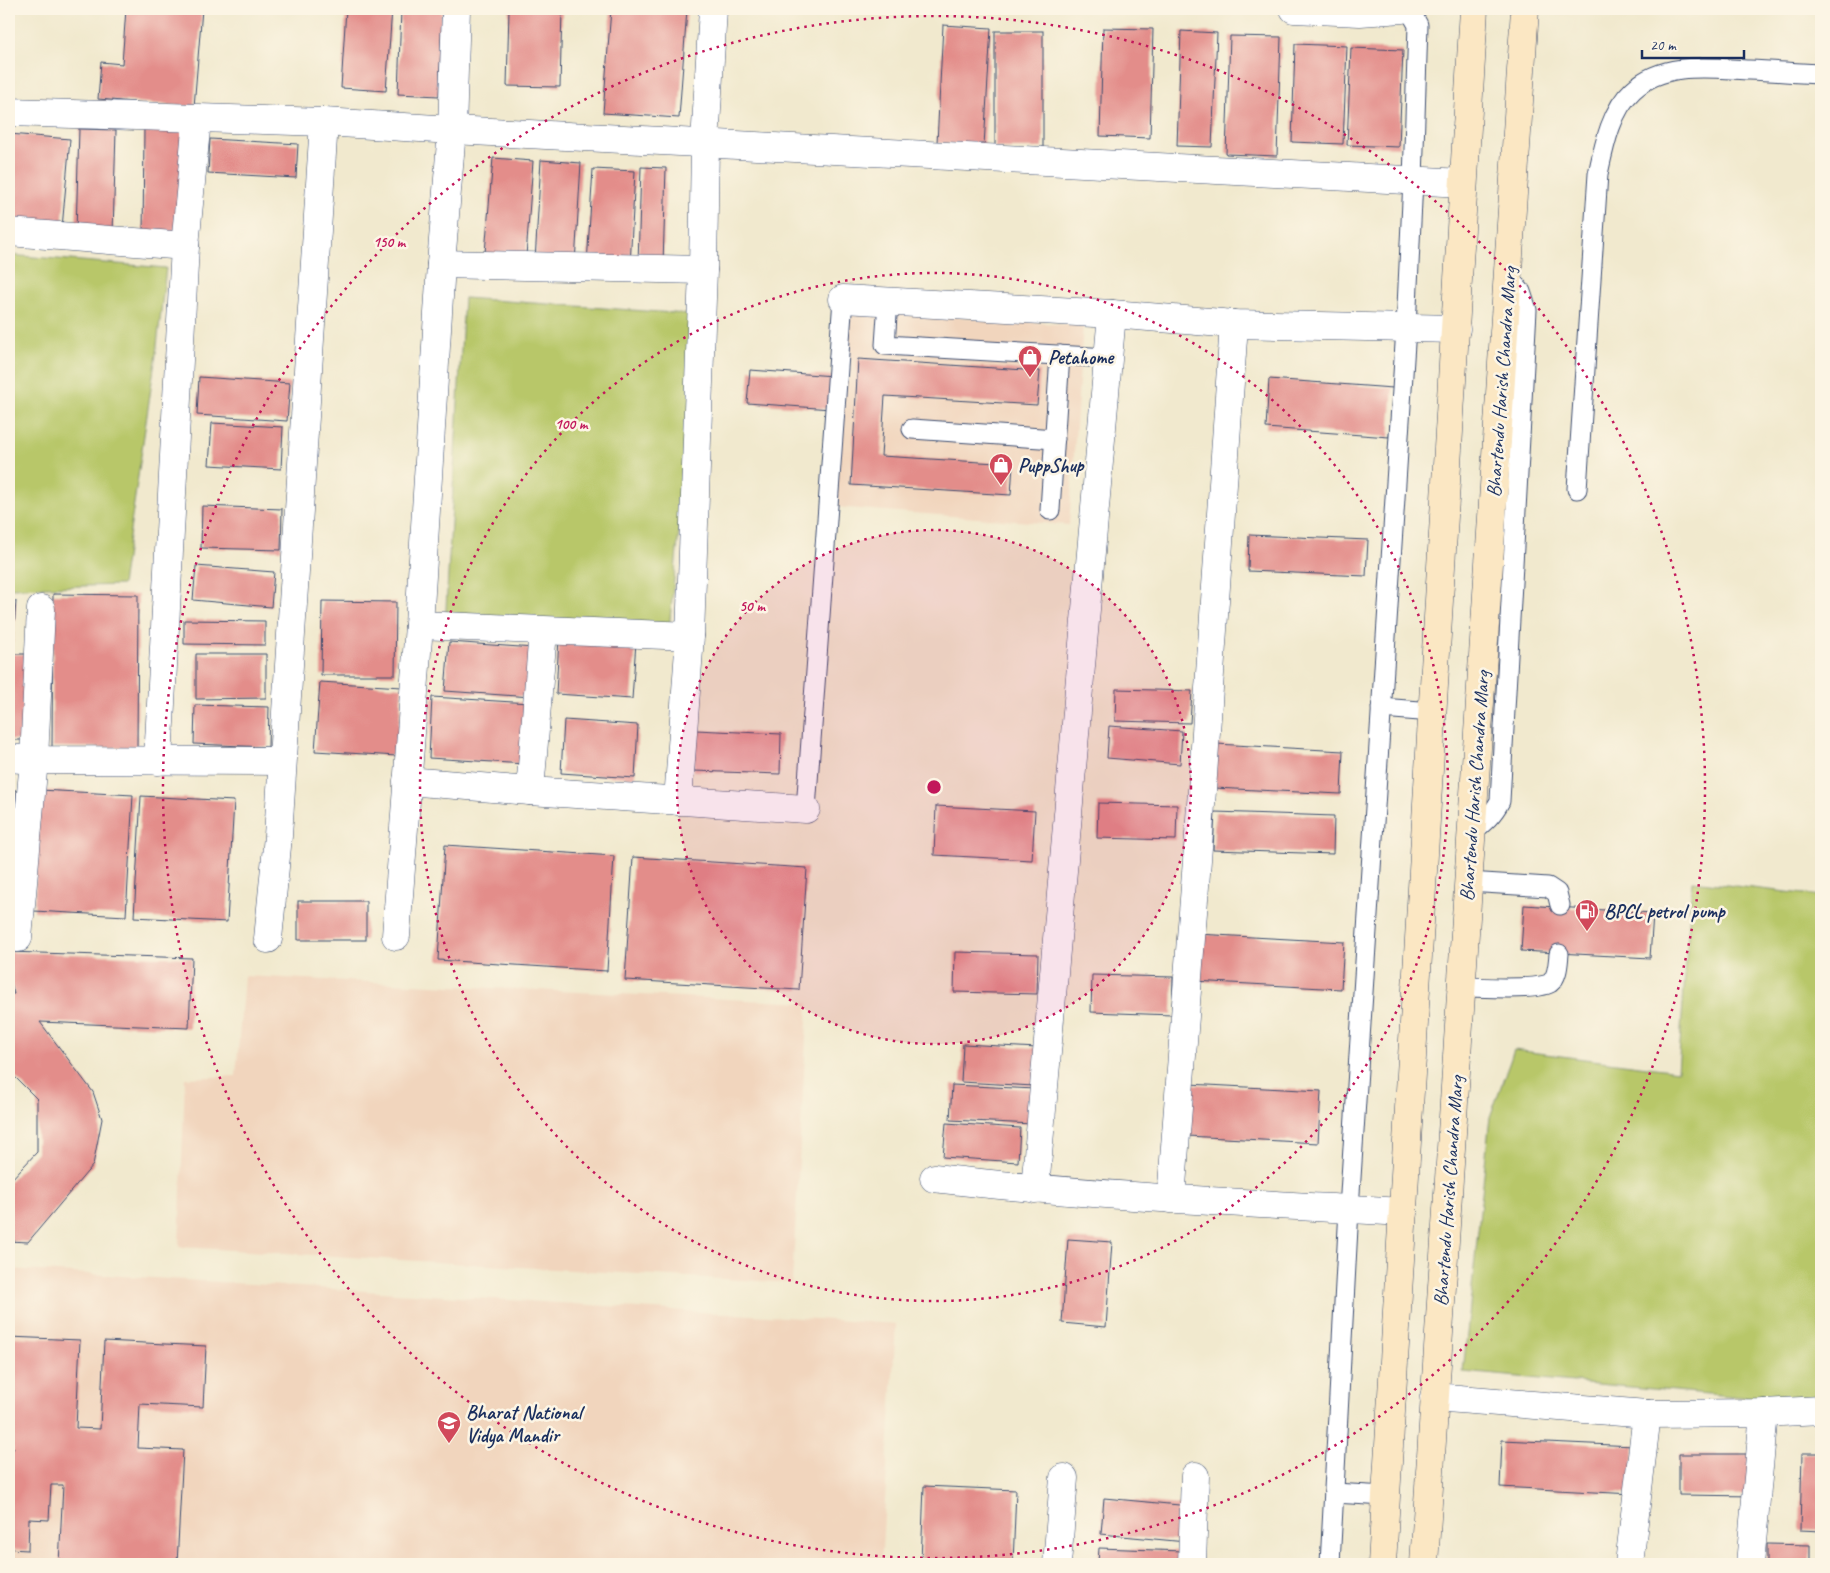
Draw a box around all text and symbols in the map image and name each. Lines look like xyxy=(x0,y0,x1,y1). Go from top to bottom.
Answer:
scale bar xyxy=(1642,28,1745,60)
text: 20 m xyxy=(1650,36,1677,55)
text: 150 m xyxy=(373,233,407,252)
street label: Bhartendu Harish Chandra Marg xyxy=(1481,264,1522,498)
shop icon: Petahome xyxy=(1017,344,1043,378)
place label: Petahome xyxy=(1048,345,1115,370)
text: 100 m xyxy=(555,415,589,434)
shop icon: PuppShup xyxy=(988,452,1014,486)
place label: PuppShup xyxy=(1018,453,1085,478)
text: 50 m xyxy=(739,597,766,616)
street label: Bhartendu Harish Chandra Marg xyxy=(1454,668,1495,902)
centre of rings xyxy=(925,778,943,796)
fuel station icon: BPCL petrol pump xyxy=(1574,898,1600,932)
place label: BPCL petrol pump xyxy=(1604,899,1726,924)
street label: Bhartendu Harish Chandra Marg xyxy=(1428,1073,1469,1307)
place label: Bharat National Vidya Mandir xyxy=(466,1400,585,1449)
school or university icon: Bharat National Vidya Mandir xyxy=(436,1410,462,1444)

